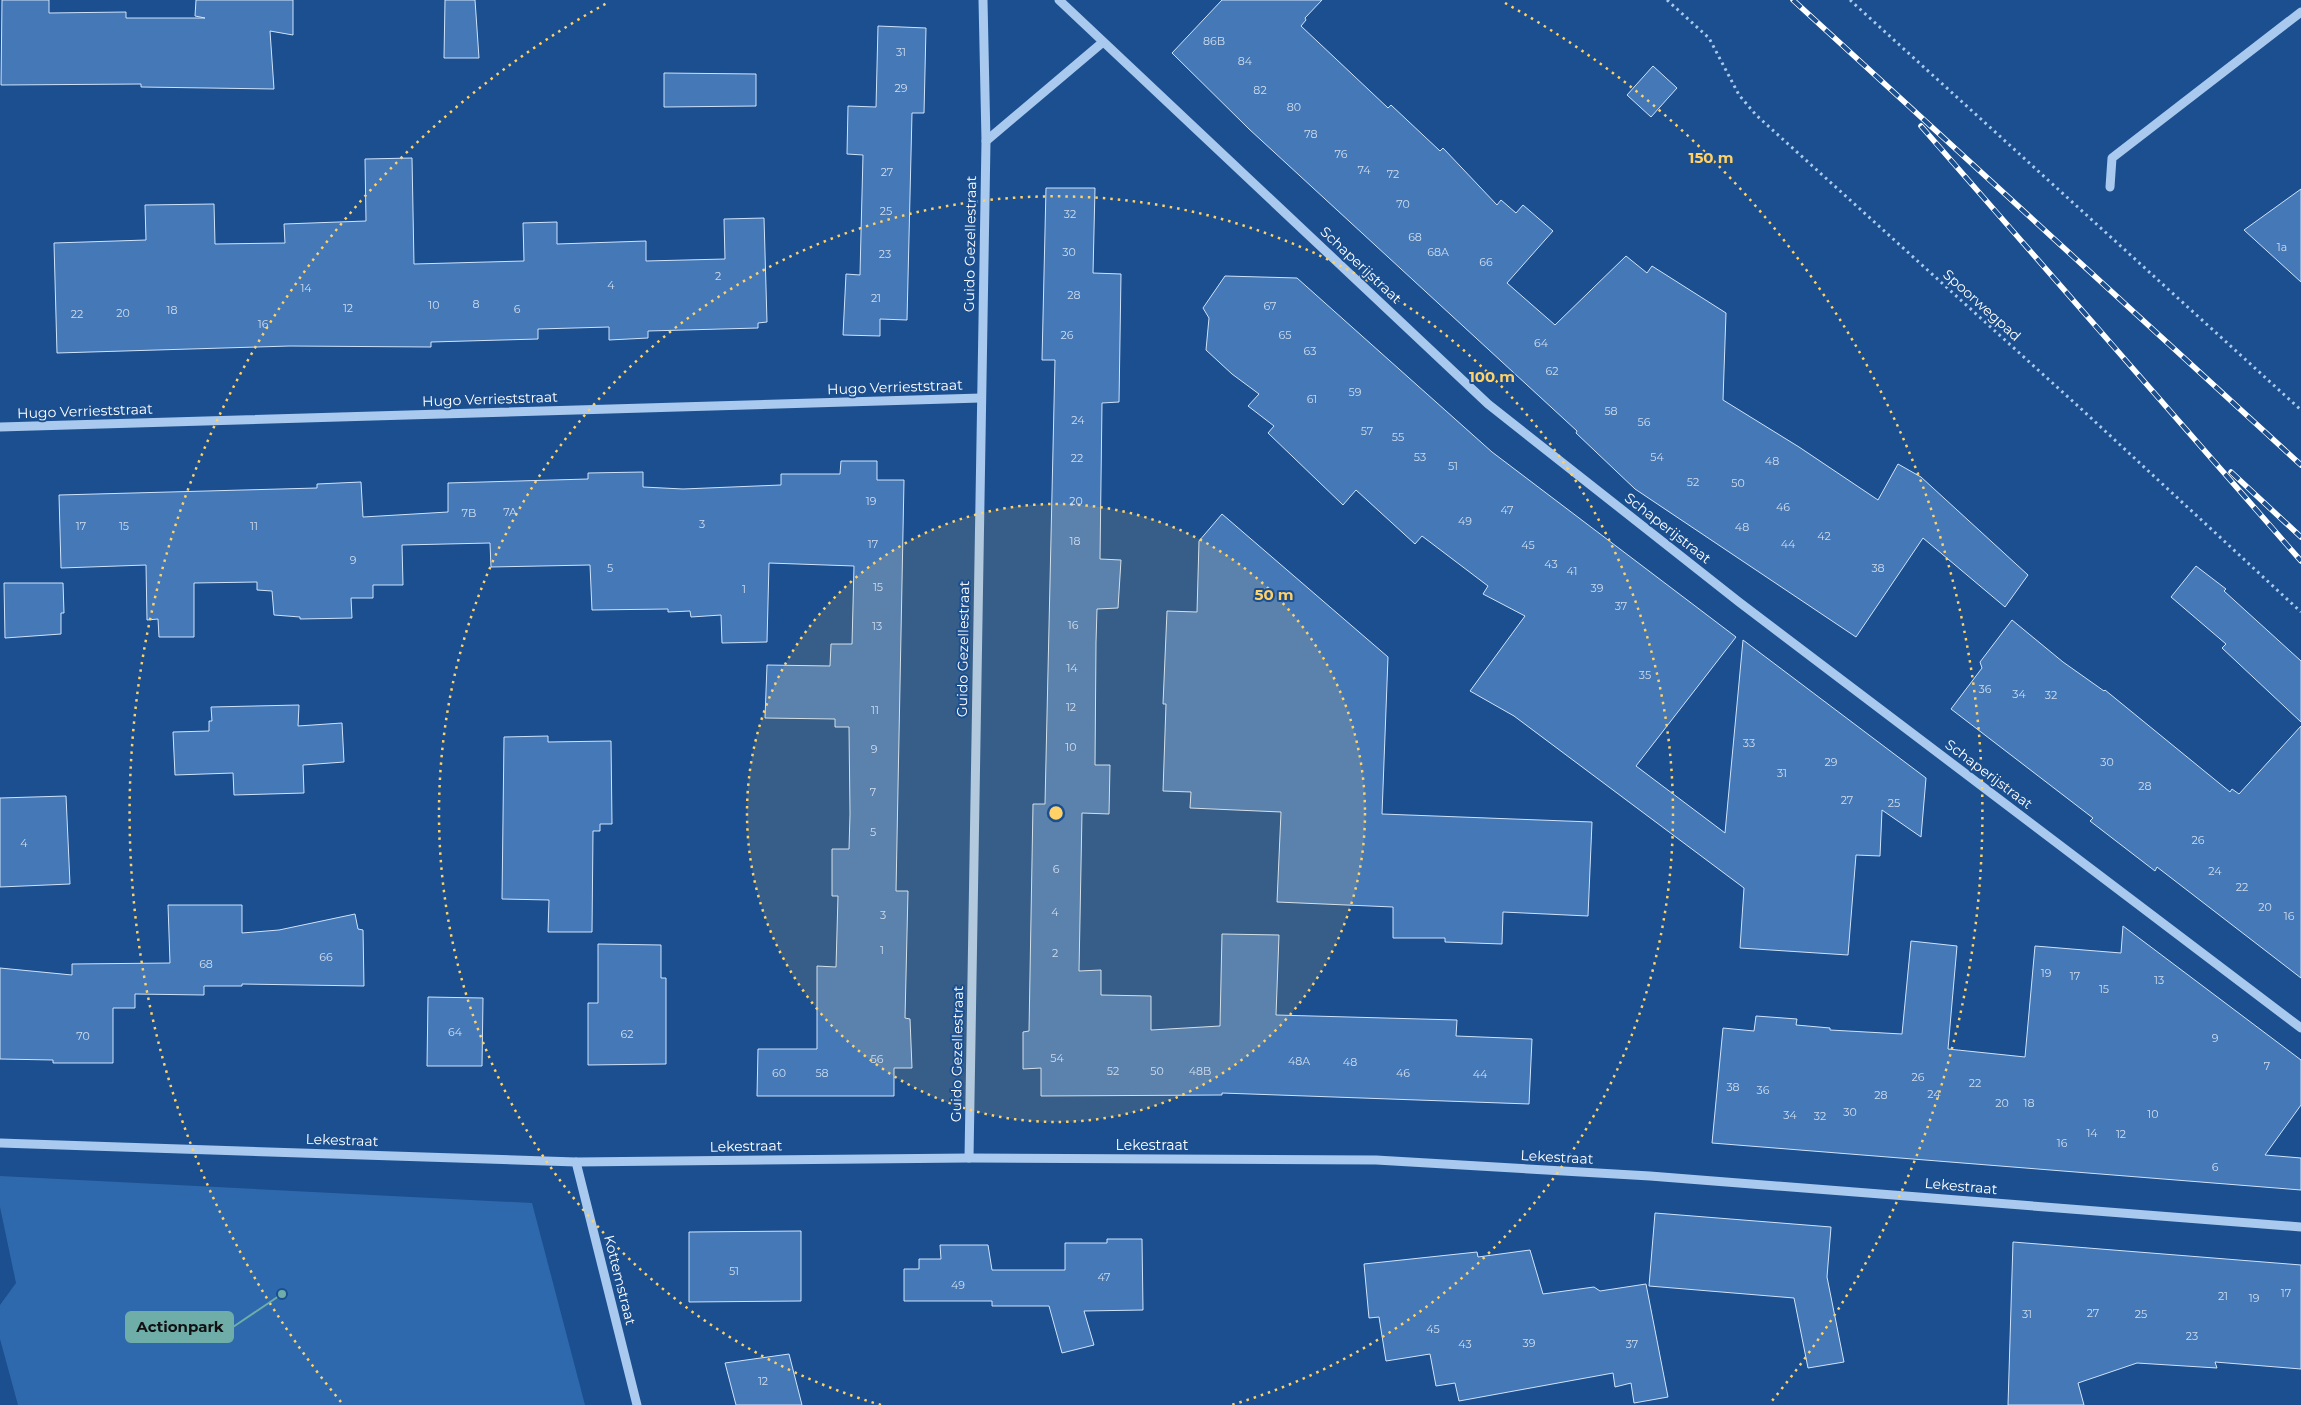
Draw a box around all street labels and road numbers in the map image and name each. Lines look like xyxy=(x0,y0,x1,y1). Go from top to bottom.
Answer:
street label: Guido Gezellestraat xyxy=(960,175,980,312)
street label: Schaperijstraat xyxy=(1316,223,1406,308)
street label: Spoorwegpad xyxy=(1939,265,2025,345)
street label: Hugo Verrieststraat xyxy=(827,376,963,398)
street label: Hugo Verrieststraat xyxy=(422,388,558,410)
street label: Hugo Verrieststraat xyxy=(17,400,153,422)
street label: Schaperijstraat xyxy=(1621,489,1715,568)
street label: Guido Gezellestraat xyxy=(953,580,973,717)
street label: Schaperijstraat xyxy=(1942,735,2037,813)
street label: Guido Gezellestraat xyxy=(947,985,967,1122)
street label: Lekestraat xyxy=(305,1130,379,1150)
street label: Lekestraat xyxy=(709,1136,783,1156)
street label: Lekestraat xyxy=(1116,1136,1189,1154)
street label: Lekestraat xyxy=(1520,1146,1594,1168)
street label: Lekestraat xyxy=(1924,1174,1998,1198)
street label: Kottemstraat xyxy=(600,1233,640,1327)

